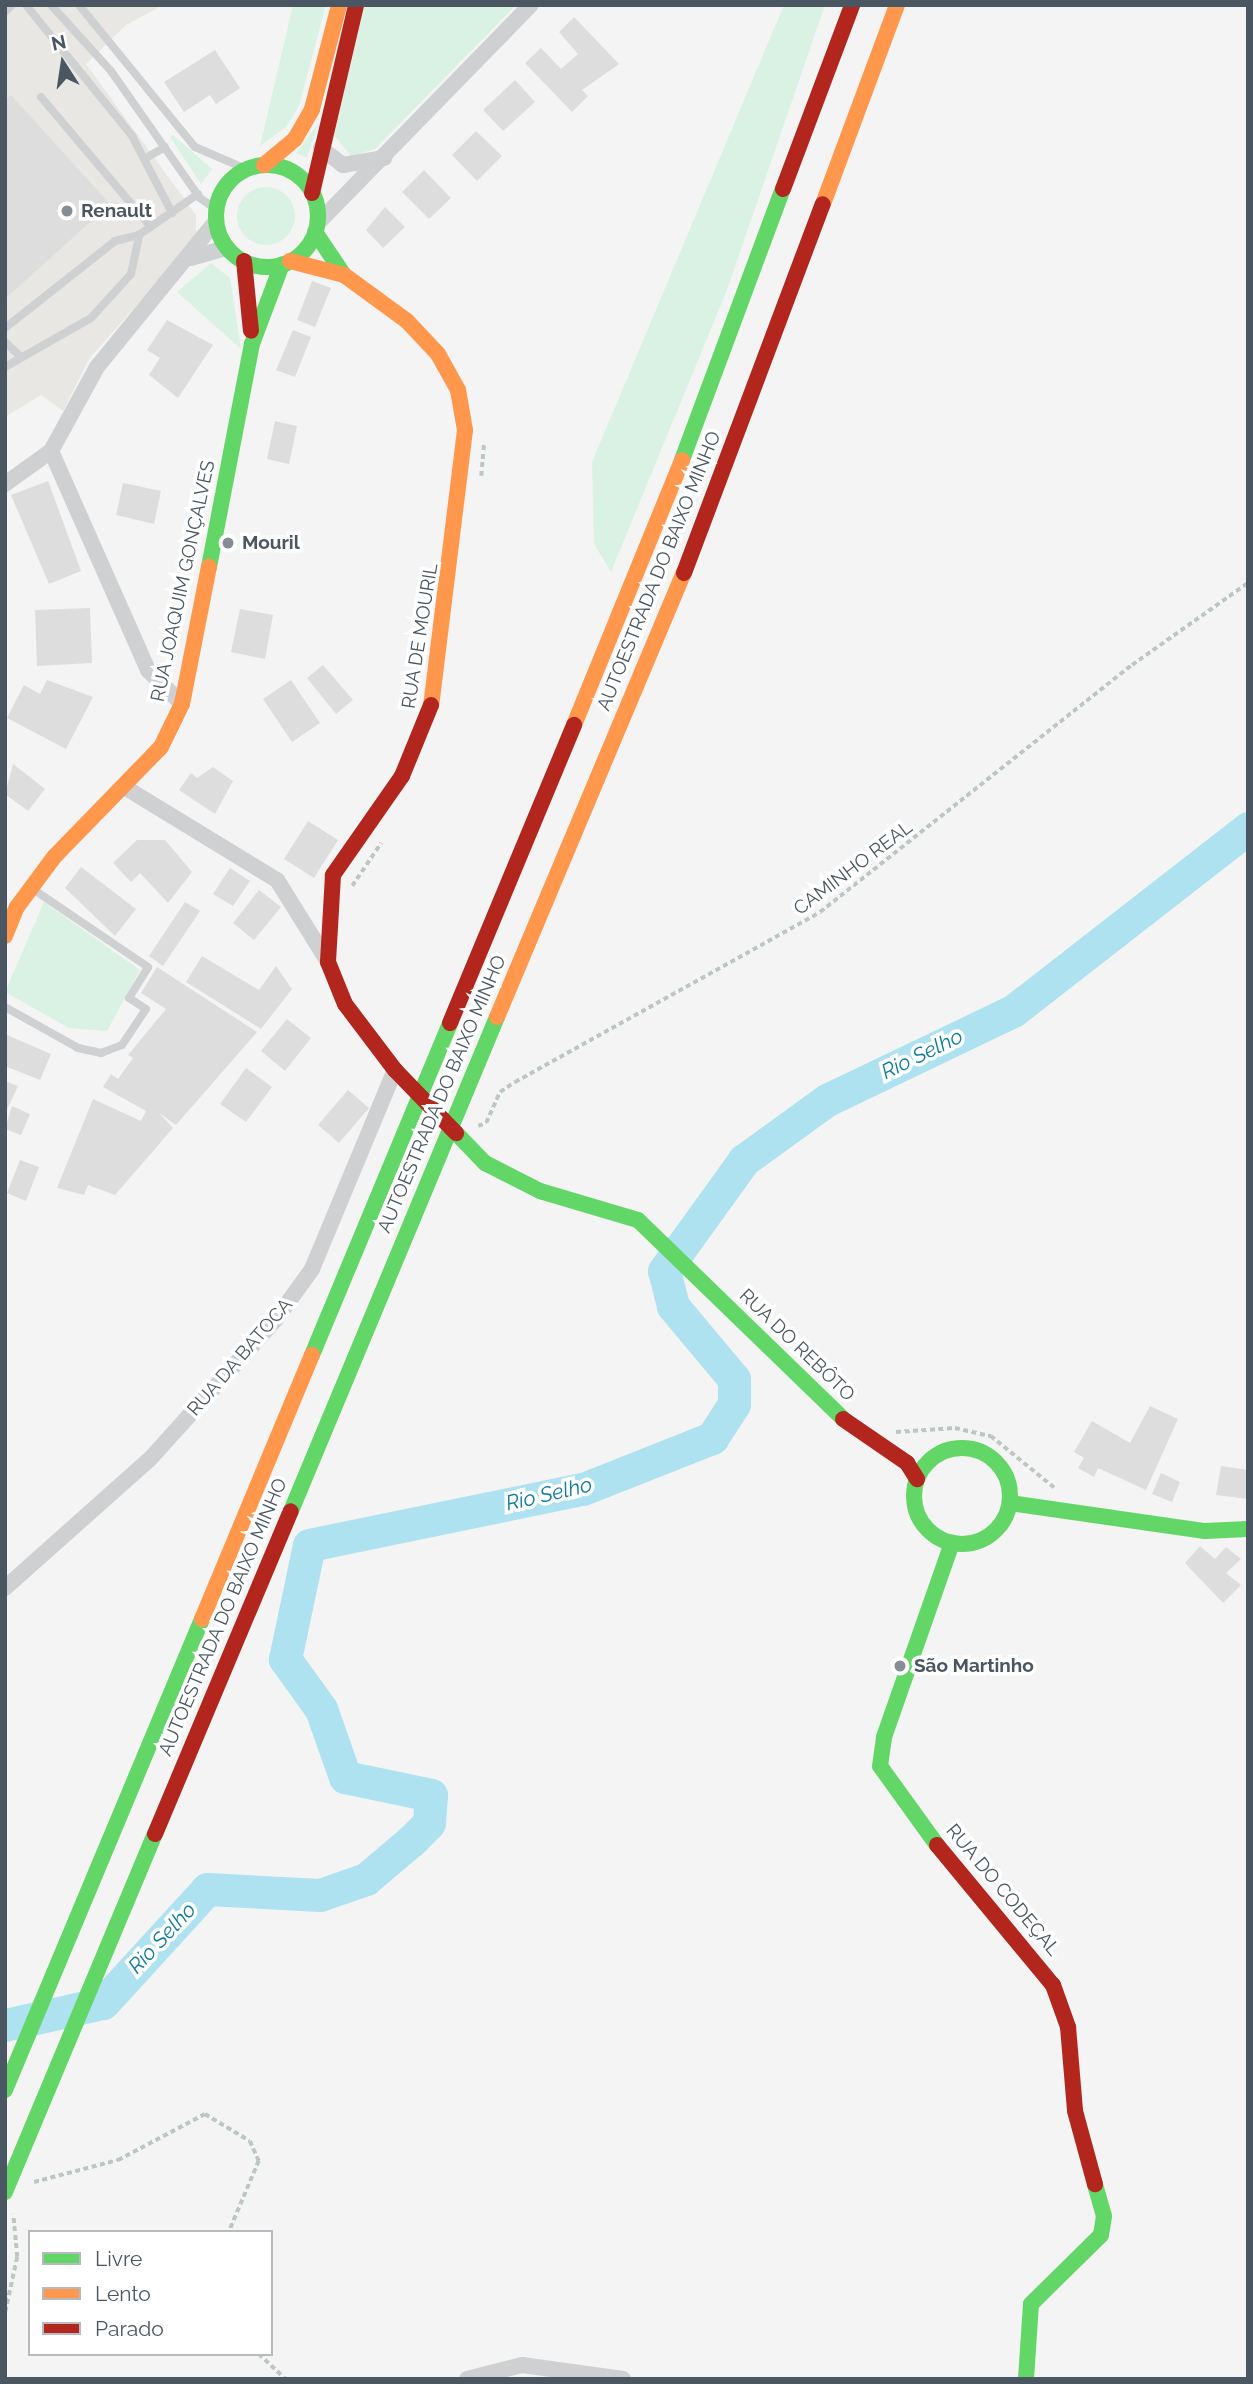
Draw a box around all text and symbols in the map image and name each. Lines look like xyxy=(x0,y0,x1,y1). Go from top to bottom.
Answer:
north arrow xyxy=(28,28,98,98)
text: N xyxy=(49,30,68,55)
place label: Renault xyxy=(81,200,152,222)
marker: Renault xyxy=(59,203,75,219)
street label: AUTOESTRADA DO BAIXO MINHO xyxy=(592,428,726,714)
street label: RUA JOAQUIM GONÇALVES xyxy=(146,458,220,704)
place label: Mouril xyxy=(242,532,300,554)
marker: Mouril xyxy=(220,535,236,551)
street label: RUA DE MOURIL xyxy=(397,561,443,711)
street label: CAMINHO REAL xyxy=(789,816,917,920)
street label: AUTOESTRADA DO BAIXO MINHO xyxy=(373,951,511,1237)
water label: Rio Selho xyxy=(877,1023,967,1085)
street label: RUA DO REBÔTO xyxy=(734,1284,860,1406)
street label: RUA DA BATOCA xyxy=(182,1293,298,1421)
water label: Rio Selho xyxy=(503,1472,595,1516)
street label: AUTOESTRADA DO BAIXO MINHO xyxy=(154,1474,292,1760)
place label: São Martinho xyxy=(914,1655,1034,1677)
marker: São Martinho xyxy=(892,1658,908,1674)
street label: RUA DO CODEÇAL xyxy=(941,1819,1065,1961)
water label: Rio Selho xyxy=(123,1897,201,1979)
legend xyxy=(28,2230,273,2356)
text: Livre xyxy=(95,2246,142,2271)
text: Lento xyxy=(95,2281,151,2306)
text: Parado xyxy=(95,2316,164,2341)

